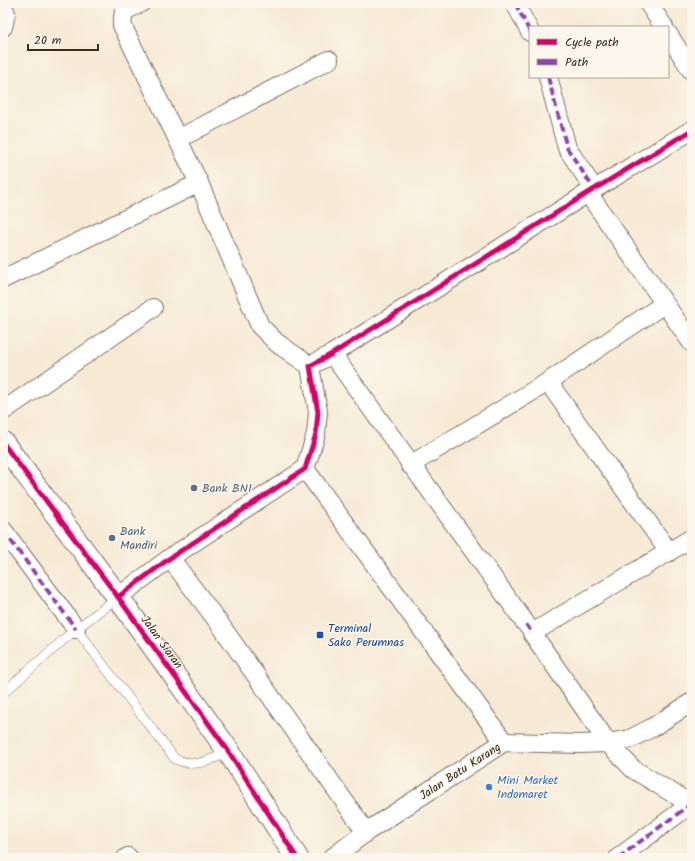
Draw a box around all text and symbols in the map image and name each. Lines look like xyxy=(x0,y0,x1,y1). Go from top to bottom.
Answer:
scale bar xyxy=(28,26,98,52)
legend xyxy=(529,26,669,78)
text: 20 m xyxy=(34,31,62,50)
text: Cycle path xyxy=(565,33,619,52)
text: Path xyxy=(565,53,588,72)
place label: Bank BNI xyxy=(202,479,252,498)
marker: Bank BNI xyxy=(189,483,199,493)
place label: Bank Mandiri xyxy=(120,522,158,555)
marker: Bank Mandiri xyxy=(107,533,117,543)
street label: Jalan Siaran xyxy=(136,612,187,673)
place label: Terminal Sako Perumnas xyxy=(328,619,404,652)
marker: Terminal Sako Perumnas xyxy=(315,630,325,640)
street label: Jalan Batu Karang xyxy=(416,738,505,805)
place label: Mini Market Indomaret xyxy=(497,771,558,804)
marker: Mini Market Indomaret xyxy=(484,782,494,792)

